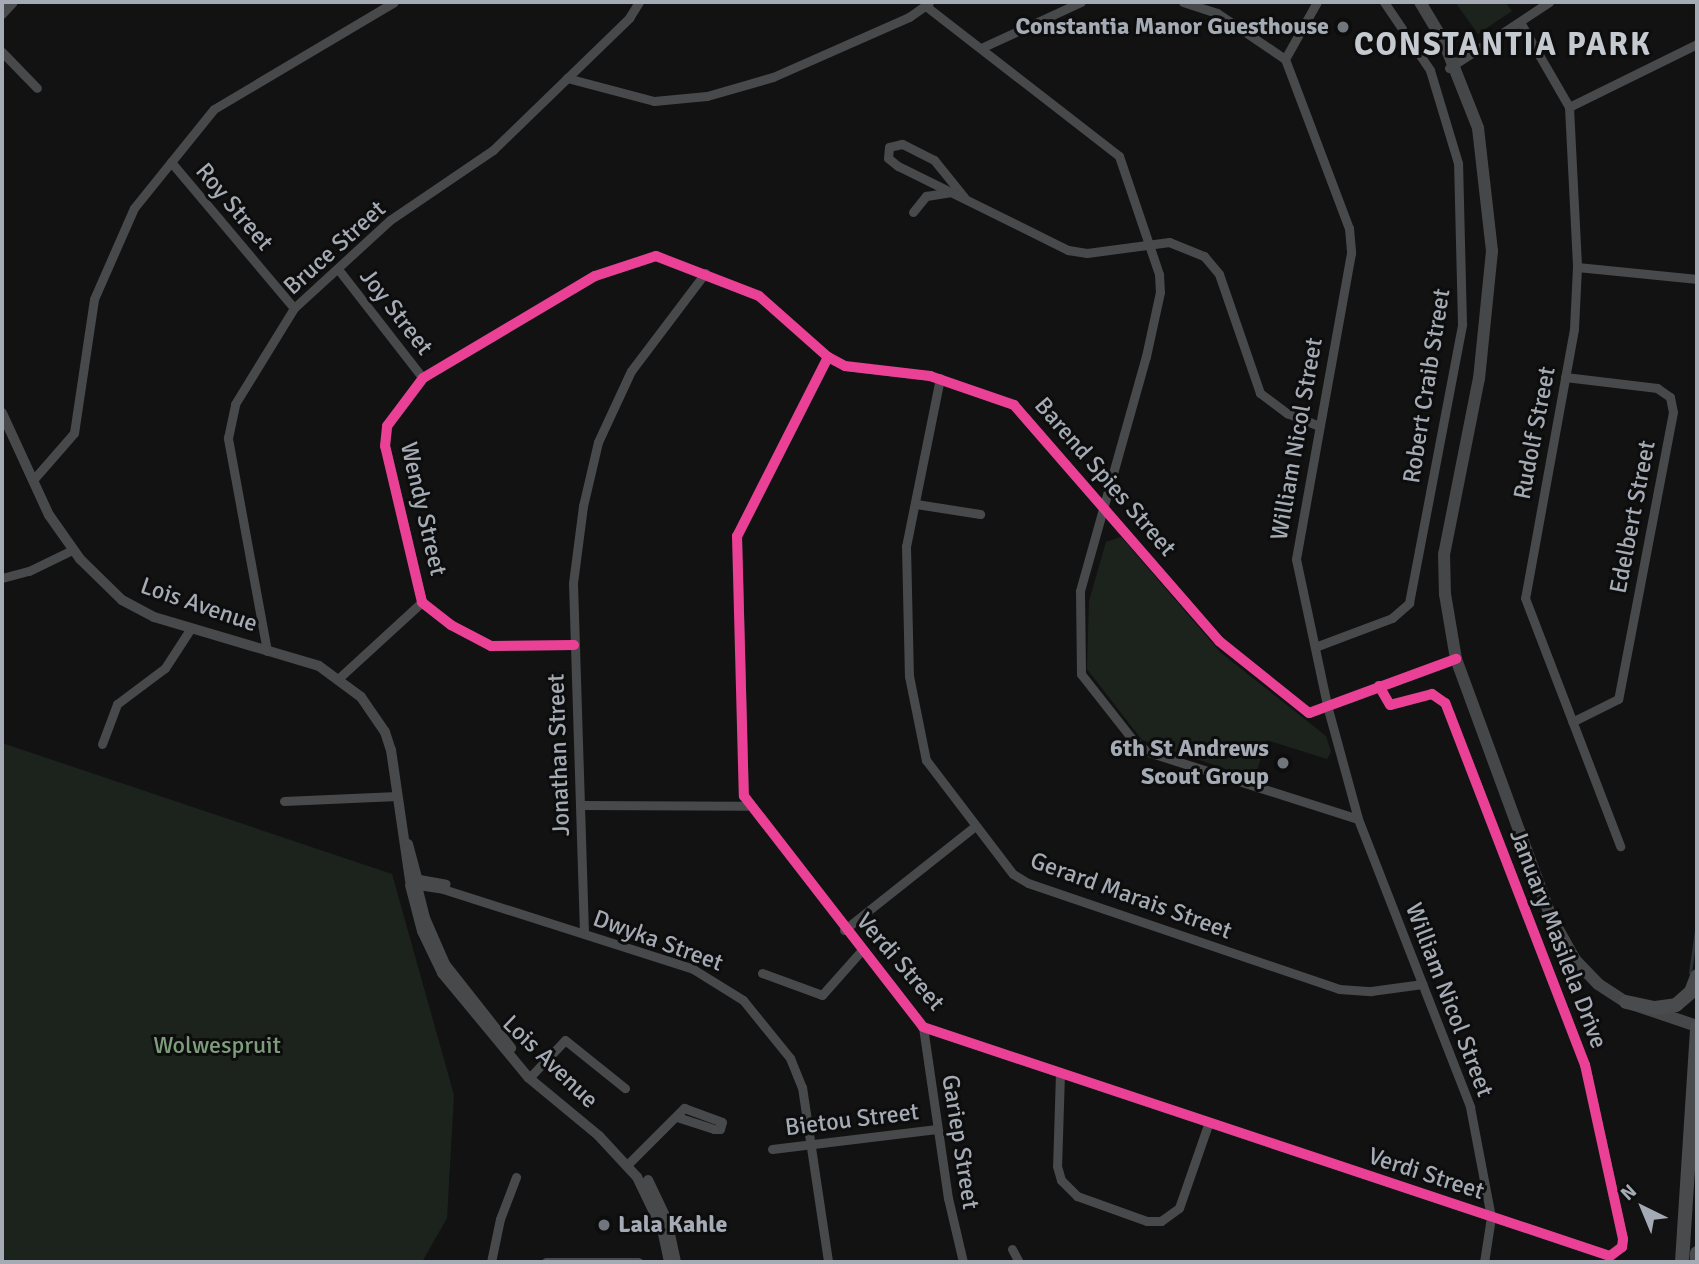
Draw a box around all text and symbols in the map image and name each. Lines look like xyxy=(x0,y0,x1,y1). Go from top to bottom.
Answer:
place label: Constantia Manor Guesthouse xyxy=(1016,13,1329,41)
marker: Constantia Manor Guesthouse xyxy=(1335,19,1351,35)
district label: CONSTANTIA PARK xyxy=(1356,26,1650,64)
street label: Roy Street xyxy=(189,157,279,257)
street label: Bruce Street xyxy=(278,195,392,301)
street label: Joy Street xyxy=(353,263,439,361)
street label: Robert Craib Street xyxy=(1397,287,1457,485)
street label: William Nicol Street xyxy=(1265,336,1329,542)
street label: Rudolf Street xyxy=(1508,364,1562,502)
street label: Barend Spies Street xyxy=(1028,392,1182,562)
street label: Edelbert Street xyxy=(1604,438,1662,596)
street label: Wendy Street xyxy=(394,439,452,579)
street label: Lois Avenue xyxy=(137,572,261,638)
street label: Jonathan Street xyxy=(542,673,576,837)
place label: 6th St Andrews Scout Group xyxy=(1110,735,1269,791)
marker: 6th St Andrews Scout Group xyxy=(1275,755,1291,771)
street label: January Masilela Drive xyxy=(1503,825,1613,1053)
street label: Gerard Marais Street xyxy=(1026,846,1236,946)
street label: William Nicol Street xyxy=(1399,899,1499,1101)
street label: Dwyka Street xyxy=(589,904,727,978)
street label: Verdi Street xyxy=(850,907,950,1017)
street label: Lois Avenue xyxy=(496,1009,604,1115)
park label: Wolwespruit xyxy=(153,1032,281,1060)
street label: Gariep Street xyxy=(935,1073,985,1211)
street label: Bietou Street xyxy=(783,1098,921,1142)
street label: Verdi Street xyxy=(1364,1142,1488,1206)
north arrow xyxy=(1608,1173,1678,1243)
text: N xyxy=(1616,1179,1642,1206)
place label: Lala Kahle xyxy=(618,1211,727,1239)
marker: Lala Kahle xyxy=(596,1217,612,1233)

